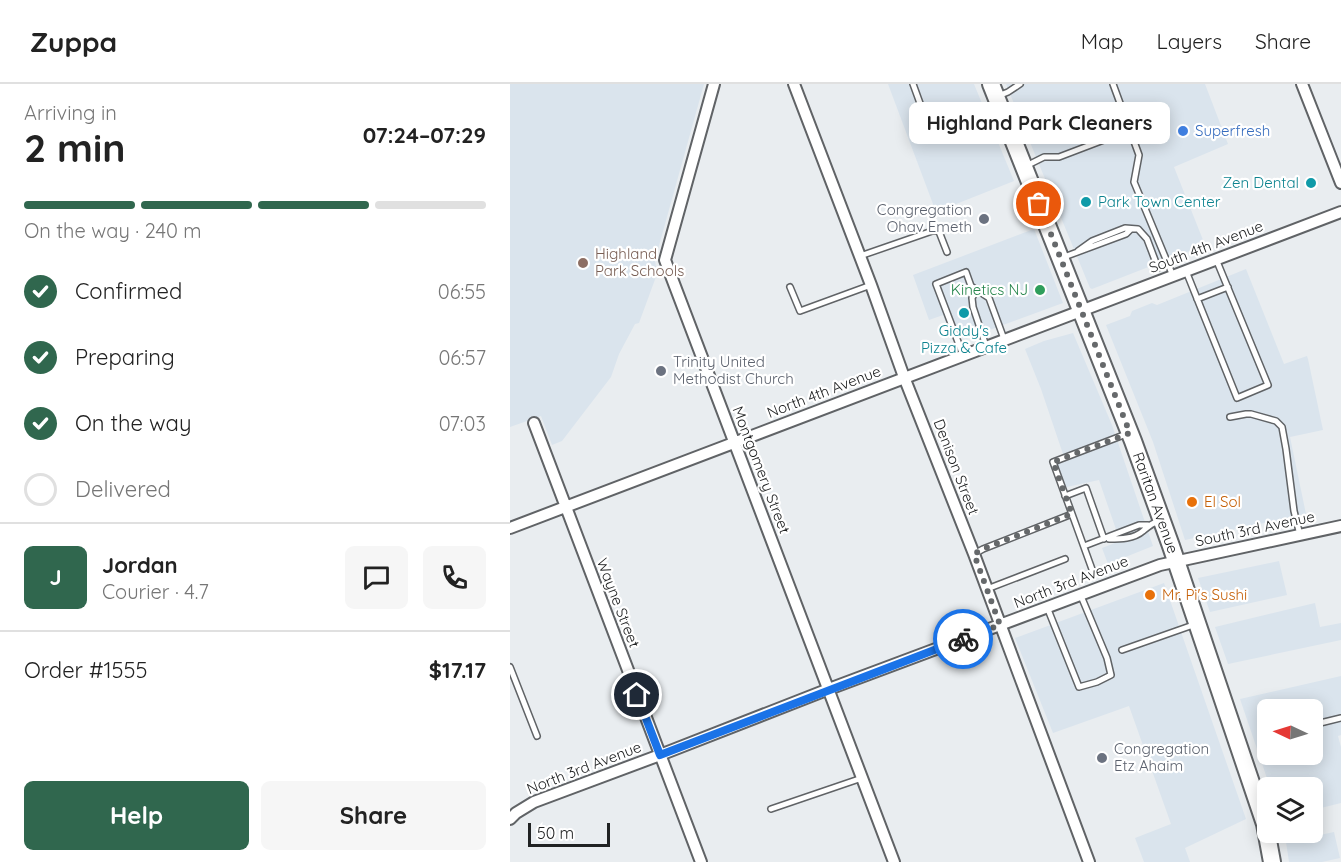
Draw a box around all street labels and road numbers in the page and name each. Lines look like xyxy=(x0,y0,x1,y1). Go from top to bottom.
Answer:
street label: South 4th Avenue xyxy=(1146,216,1266,277)
street label: North 4th Avenue xyxy=(764,361,883,422)
street label: Montgomery Street xyxy=(728,403,794,536)
street label: Denison Street xyxy=(929,416,983,517)
street label: Raritan Avenue xyxy=(1129,449,1183,556)
street label: South 3rd Avenue xyxy=(1193,507,1316,550)
street label: North 3rd Avenue xyxy=(1011,551,1131,612)
street label: Wayne Street xyxy=(593,555,644,650)
street label: North 3rd Avenue xyxy=(524,737,644,798)

